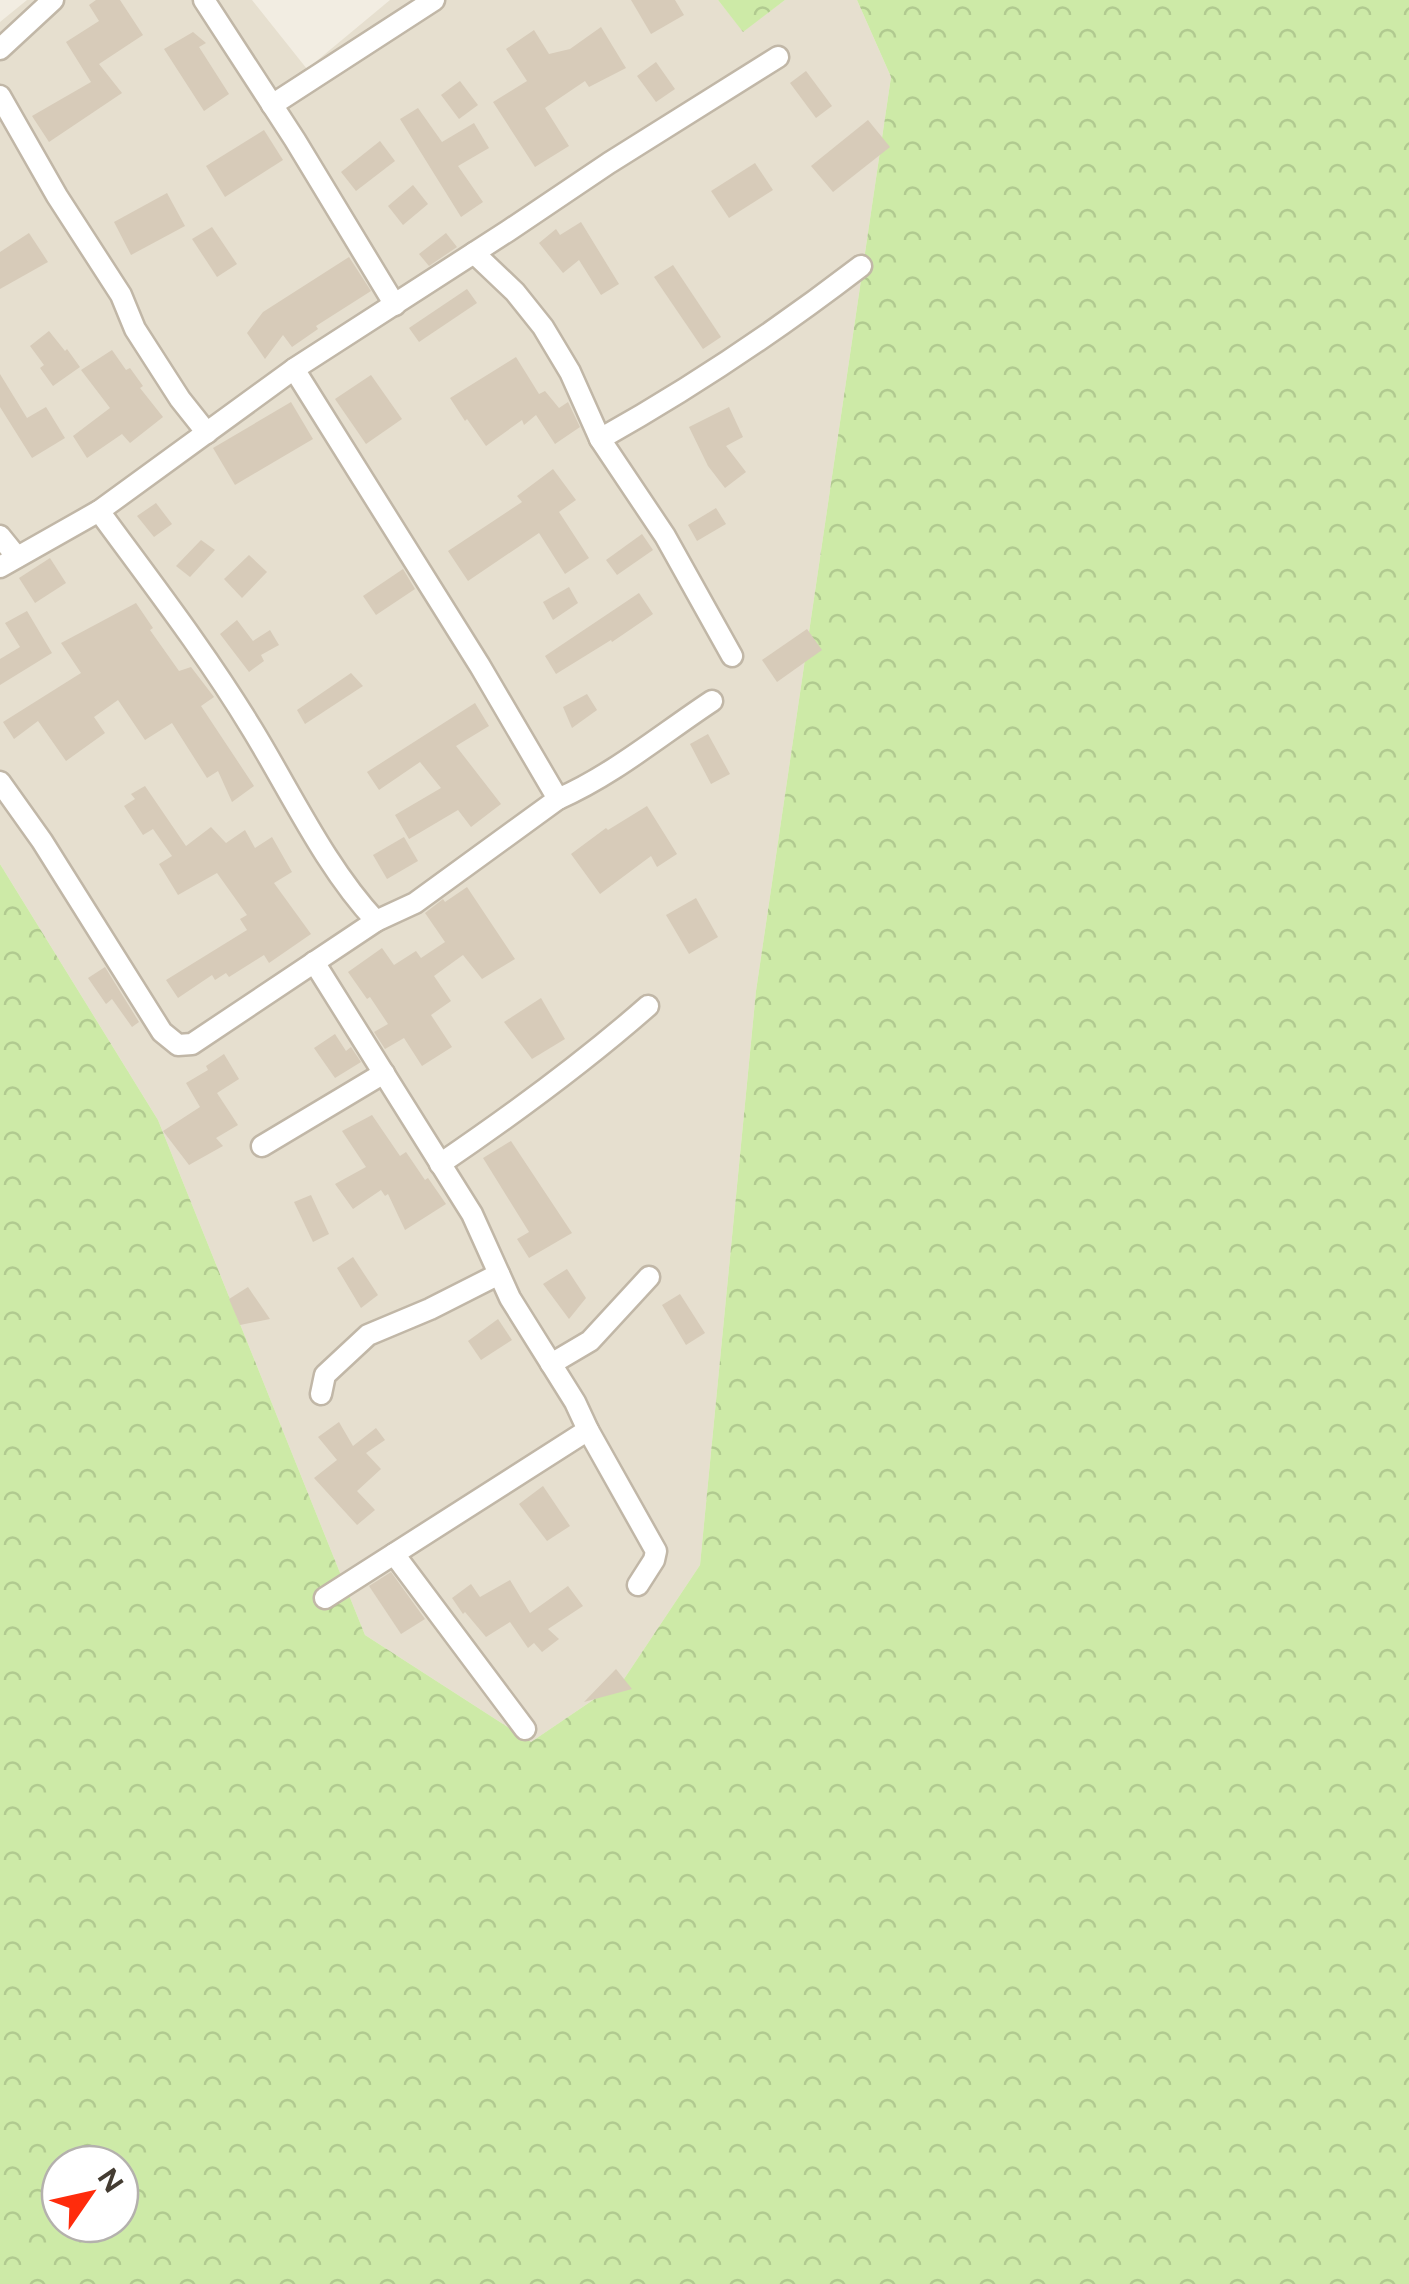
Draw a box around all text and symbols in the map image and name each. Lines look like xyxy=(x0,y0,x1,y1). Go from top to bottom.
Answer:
north arrow xyxy=(40,2144,140,2244)
text: N xyxy=(91,2162,131,2199)

